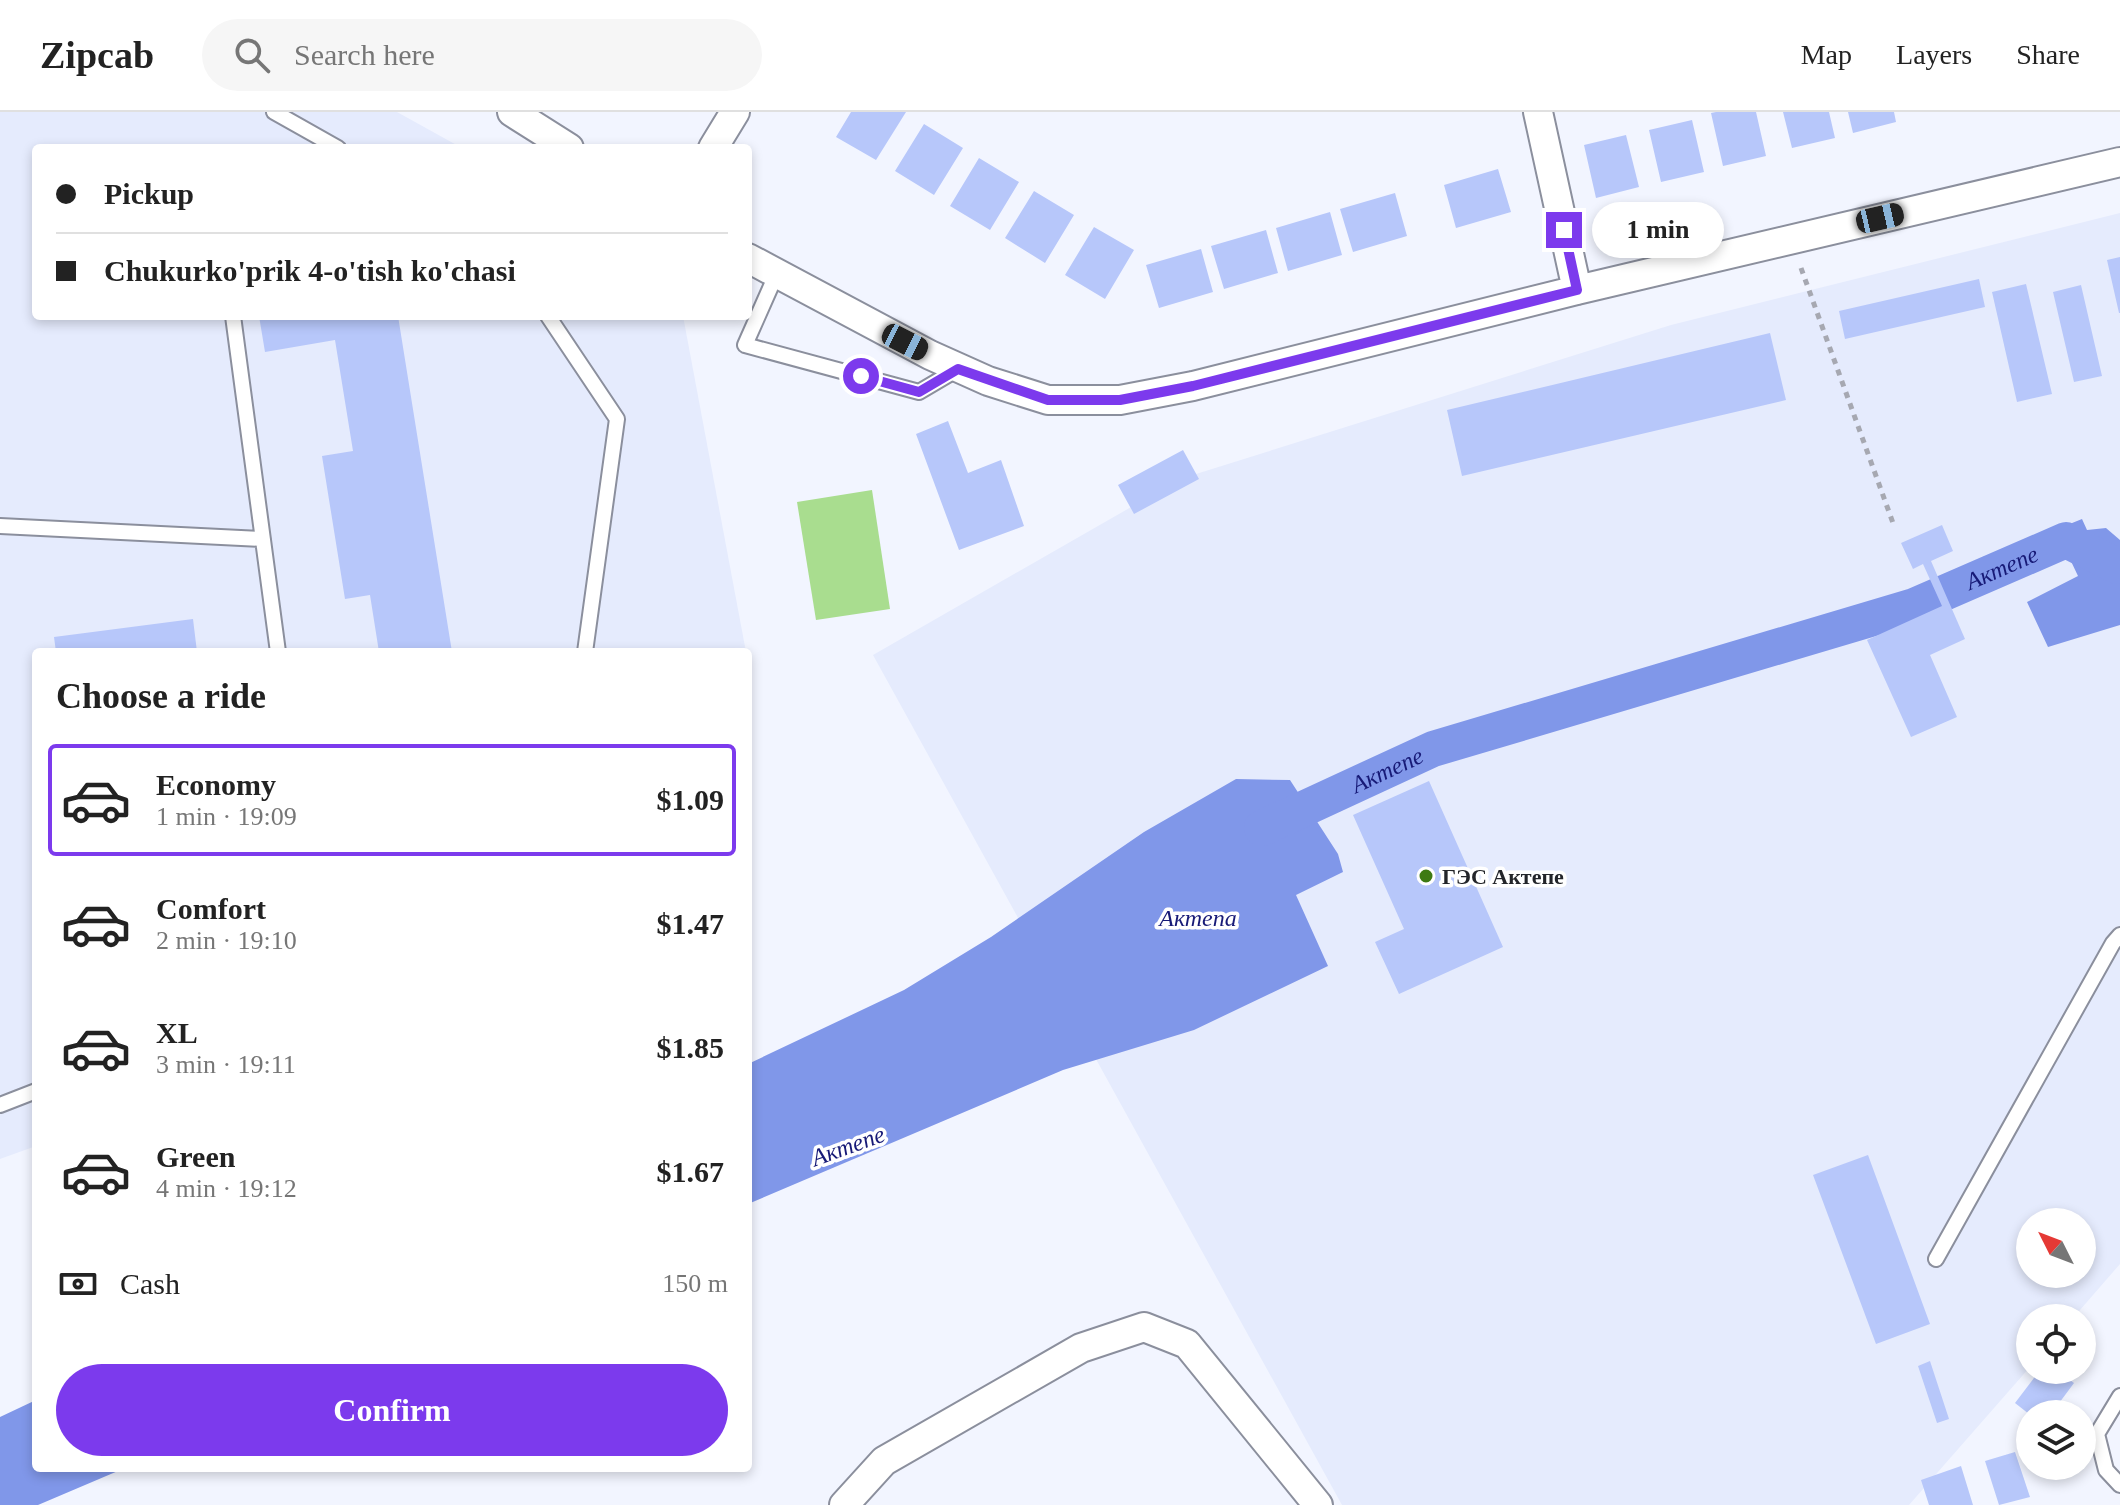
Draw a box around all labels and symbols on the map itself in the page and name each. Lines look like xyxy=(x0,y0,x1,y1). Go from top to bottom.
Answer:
car xyxy=(1854,201,1906,235)
callout: 1 min xyxy=(1592,202,1724,258)
route end xyxy=(1546,212,1582,248)
car xyxy=(878,320,932,364)
route start xyxy=(843,358,879,394)
water label: Актепе xyxy=(1960,541,2042,596)
water label: Актепе xyxy=(1345,742,1428,799)
place label: ГЭС Актепe xyxy=(1442,864,1564,889)
marker: ГЭС Актепe xyxy=(1417,867,1435,885)
water label: Актепа xyxy=(1157,905,1237,931)
water label: Актепе xyxy=(806,1121,889,1172)
north arrow xyxy=(2016,1208,2096,1288)

